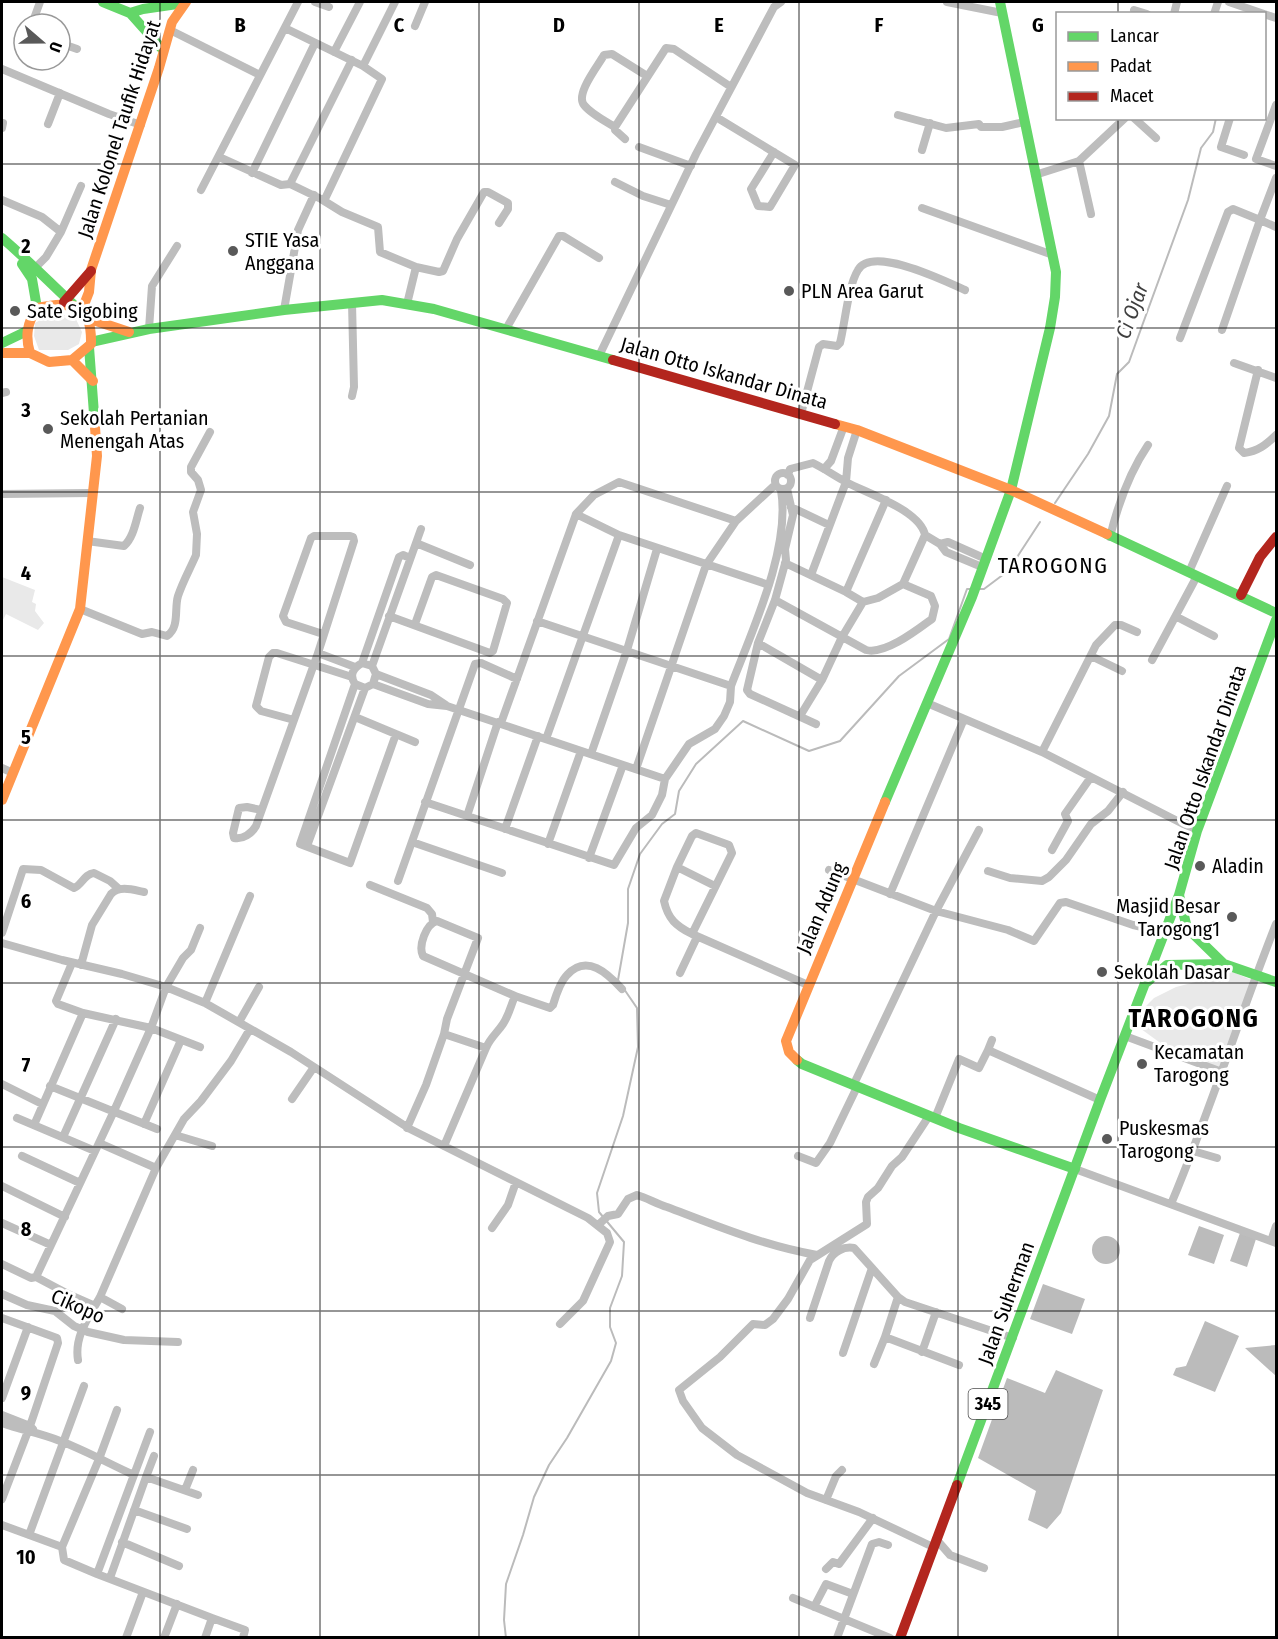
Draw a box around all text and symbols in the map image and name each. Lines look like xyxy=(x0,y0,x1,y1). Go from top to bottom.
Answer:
north arrow xyxy=(12,12,72,72)
legend xyxy=(1056,12,1266,120)
text: B xyxy=(234,13,246,37)
text: C xyxy=(394,13,405,37)
text: D xyxy=(553,13,565,37)
text: E xyxy=(714,13,724,37)
text: F xyxy=(875,13,884,37)
text: G xyxy=(1032,13,1044,37)
street label: Jalan Kolonel Taufik Hidayat xyxy=(72,17,166,241)
text: Lancar xyxy=(1110,25,1159,47)
text: U xyxy=(45,39,66,55)
text: Padat xyxy=(1110,55,1152,77)
text: Macet xyxy=(1110,85,1154,107)
place label: STIE Yasa Anggana xyxy=(245,228,319,275)
text: 2 xyxy=(20,234,31,258)
marker: STIE Yasa Anggana xyxy=(226,244,240,258)
place label: PLN Area Garut xyxy=(801,279,924,303)
water label: Ci Ojar xyxy=(1110,279,1154,342)
marker: PLN Area Garut xyxy=(782,284,796,298)
place label: Sate Sigobing xyxy=(27,299,138,323)
marker: Sate Sigobing xyxy=(8,304,22,318)
street label: Jalan Otto Iskandar Dinata xyxy=(618,332,830,414)
text: 3 xyxy=(20,398,31,422)
place label: Sekolah Pertanian Menengah Atas xyxy=(60,406,209,453)
marker: Sekolah Pertanian Menengah Atas xyxy=(41,422,55,436)
district label: TAROGONG xyxy=(998,552,1108,579)
text: 4 xyxy=(21,561,31,585)
street label: Jalan Otto Iskandar Dinata xyxy=(1159,662,1251,872)
text: 5 xyxy=(21,725,31,749)
place label: Aladin xyxy=(1212,854,1264,878)
street label: Jalan Adung xyxy=(791,858,851,957)
marker: Aladin xyxy=(1193,859,1207,873)
text: 6 xyxy=(21,889,31,913)
place label: Masjid Besar Tarogong1 xyxy=(1116,894,1220,941)
marker: Masjid Besar Tarogong1 xyxy=(1225,910,1239,924)
place label: Sekolah Dasar xyxy=(1114,960,1230,984)
marker: Sekolah Dasar xyxy=(1095,965,1109,979)
district label: TAROGONG xyxy=(1129,1003,1259,1034)
place label: Kecamatan Tarogong xyxy=(1154,1040,1244,1087)
text: 7 xyxy=(22,1053,31,1077)
marker: Kecamatan Tarogong xyxy=(1135,1057,1149,1071)
place label: Puskesmas Tarogong xyxy=(1119,1116,1209,1163)
marker: Puskesmas Tarogong xyxy=(1100,1132,1114,1146)
text: 8 xyxy=(21,1217,32,1241)
street label: Jalan Suherman xyxy=(973,1238,1039,1368)
street label: Cikopo xyxy=(48,1284,108,1328)
text: 9 xyxy=(21,1381,31,1405)
road number: 345 xyxy=(968,1389,1008,1419)
text: 10 xyxy=(16,1545,36,1569)

